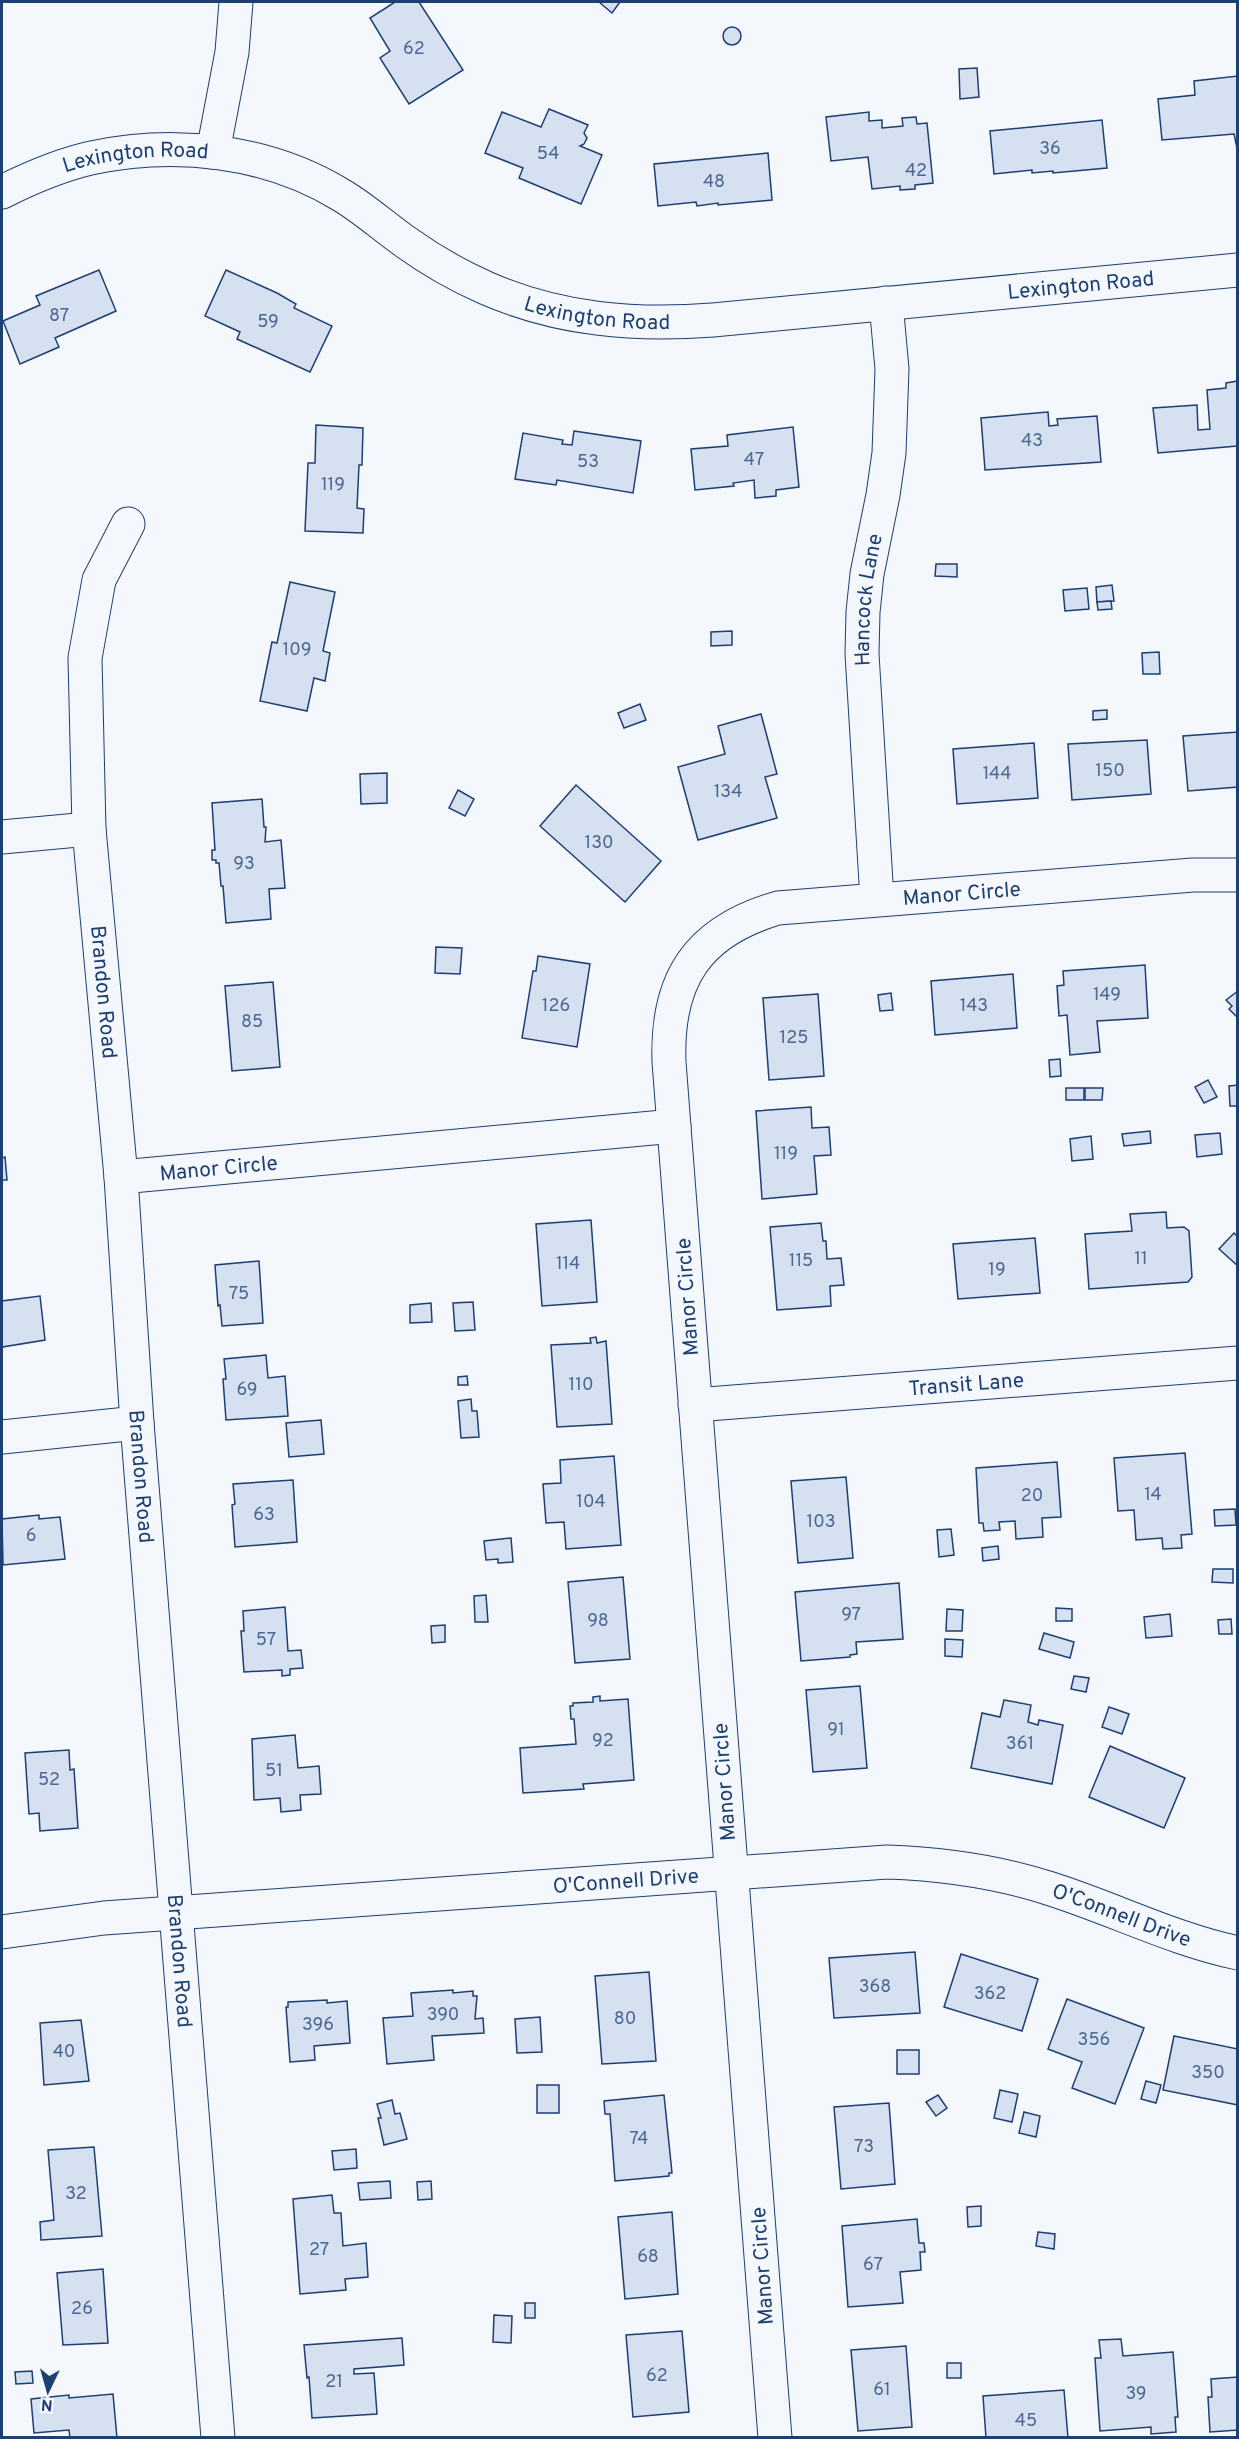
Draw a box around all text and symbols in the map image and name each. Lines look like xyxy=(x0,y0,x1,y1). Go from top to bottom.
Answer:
house number: 62 xyxy=(403,38,425,61)
street label: Lexington Road xyxy=(59,137,210,180)
house number: 36 xyxy=(1039,138,1061,161)
house number: 54 xyxy=(537,143,559,166)
house number: 42 xyxy=(905,160,927,183)
house number: 48 xyxy=(703,171,725,194)
street label: Lexington Road xyxy=(1006,266,1156,307)
street label: Lexington Road xyxy=(521,291,670,337)
house number: 87 xyxy=(49,305,69,328)
house number: 59 xyxy=(257,311,279,334)
house number: 43 xyxy=(1021,430,1043,453)
house number: 47 xyxy=(744,449,764,472)
house number: 53 xyxy=(577,451,599,474)
house number: 119 xyxy=(321,474,345,497)
street label: Hancock Lane xyxy=(850,531,890,667)
house number: 109 xyxy=(282,639,312,662)
house number: 150 xyxy=(1095,760,1125,783)
house number: 144 xyxy=(983,763,1011,786)
house number: 134 xyxy=(714,781,742,804)
house number: 130 xyxy=(585,832,613,855)
house number: 93 xyxy=(233,853,255,876)
street label: Manor Circle xyxy=(902,877,1022,913)
street label: Brandon Road xyxy=(83,924,122,1060)
house number: 149 xyxy=(1093,984,1121,1007)
house number: 126 xyxy=(542,995,570,1018)
house number: 143 xyxy=(960,995,988,1018)
house number: 85 xyxy=(241,1011,263,1034)
house number: 125 xyxy=(780,1027,808,1050)
house number: 119 xyxy=(774,1143,798,1166)
street label: Manor Circle xyxy=(159,1151,279,1188)
street label: Manor Circle xyxy=(671,1237,706,1357)
house number: 11 xyxy=(1134,1248,1148,1271)
house number: 115 xyxy=(789,1250,813,1273)
house number: 114 xyxy=(556,1253,580,1276)
house number: 19 xyxy=(988,1259,1006,1282)
house number: 75 xyxy=(229,1283,249,1306)
street label: Transit Lane xyxy=(907,1368,1025,1403)
house number: 110 xyxy=(569,1374,593,1397)
house number: 69 xyxy=(237,1379,257,1402)
street label: Brandon Road xyxy=(121,1409,159,1544)
house number: 14 xyxy=(1144,1484,1162,1507)
house number: 20 xyxy=(1021,1485,1043,1508)
house number: 104 xyxy=(576,1491,606,1514)
house number: 63 xyxy=(253,1504,275,1527)
house number: 103 xyxy=(806,1511,836,1534)
house number: 6 xyxy=(26,1525,36,1548)
house number: 97 xyxy=(841,1604,861,1627)
house number: 98 xyxy=(587,1610,609,1633)
house number: 57 xyxy=(256,1629,276,1652)
house number: 91 xyxy=(827,1719,845,1742)
street label: Manor Circle xyxy=(708,1722,743,1842)
house number: 92 xyxy=(592,1730,614,1753)
house number: 361 xyxy=(1006,1733,1034,1756)
house number: 51 xyxy=(265,1760,283,1783)
house number: 52 xyxy=(38,1769,60,1792)
street label: O'Connell Drive xyxy=(552,1863,700,1901)
street label: O'Connell Drive xyxy=(1048,1878,1194,1954)
street label: Brandon Road xyxy=(160,1893,197,2029)
house number: 368 xyxy=(859,1976,891,1999)
house number: 362 xyxy=(974,1983,1006,2006)
house number: 390 xyxy=(427,2004,459,2027)
house number: 80 xyxy=(614,2008,636,2031)
house number: 396 xyxy=(302,2014,334,2037)
house number: 356 xyxy=(1078,2029,1110,2052)
house number: 40 xyxy=(53,2041,75,2064)
house number: 350 xyxy=(1191,2062,1225,2085)
house number: 74 xyxy=(630,2128,648,2151)
house number: 73 xyxy=(854,2136,874,2159)
house number: 32 xyxy=(65,2183,87,2206)
street label: Manor Circle xyxy=(746,2206,781,2326)
house number: 27 xyxy=(309,2239,329,2262)
house number: 68 xyxy=(637,2246,659,2269)
house number: 67 xyxy=(863,2254,883,2277)
house number: 26 xyxy=(71,2298,93,2321)
north arrow xyxy=(18,2361,78,2421)
house number: 62 xyxy=(646,2365,668,2388)
house number: 21 xyxy=(325,2371,343,2394)
house number: 61 xyxy=(873,2379,891,2402)
house number: 39 xyxy=(1125,2383,1147,2406)
text: N xyxy=(40,2393,53,2414)
house number: 45 xyxy=(1015,2410,1037,2433)

